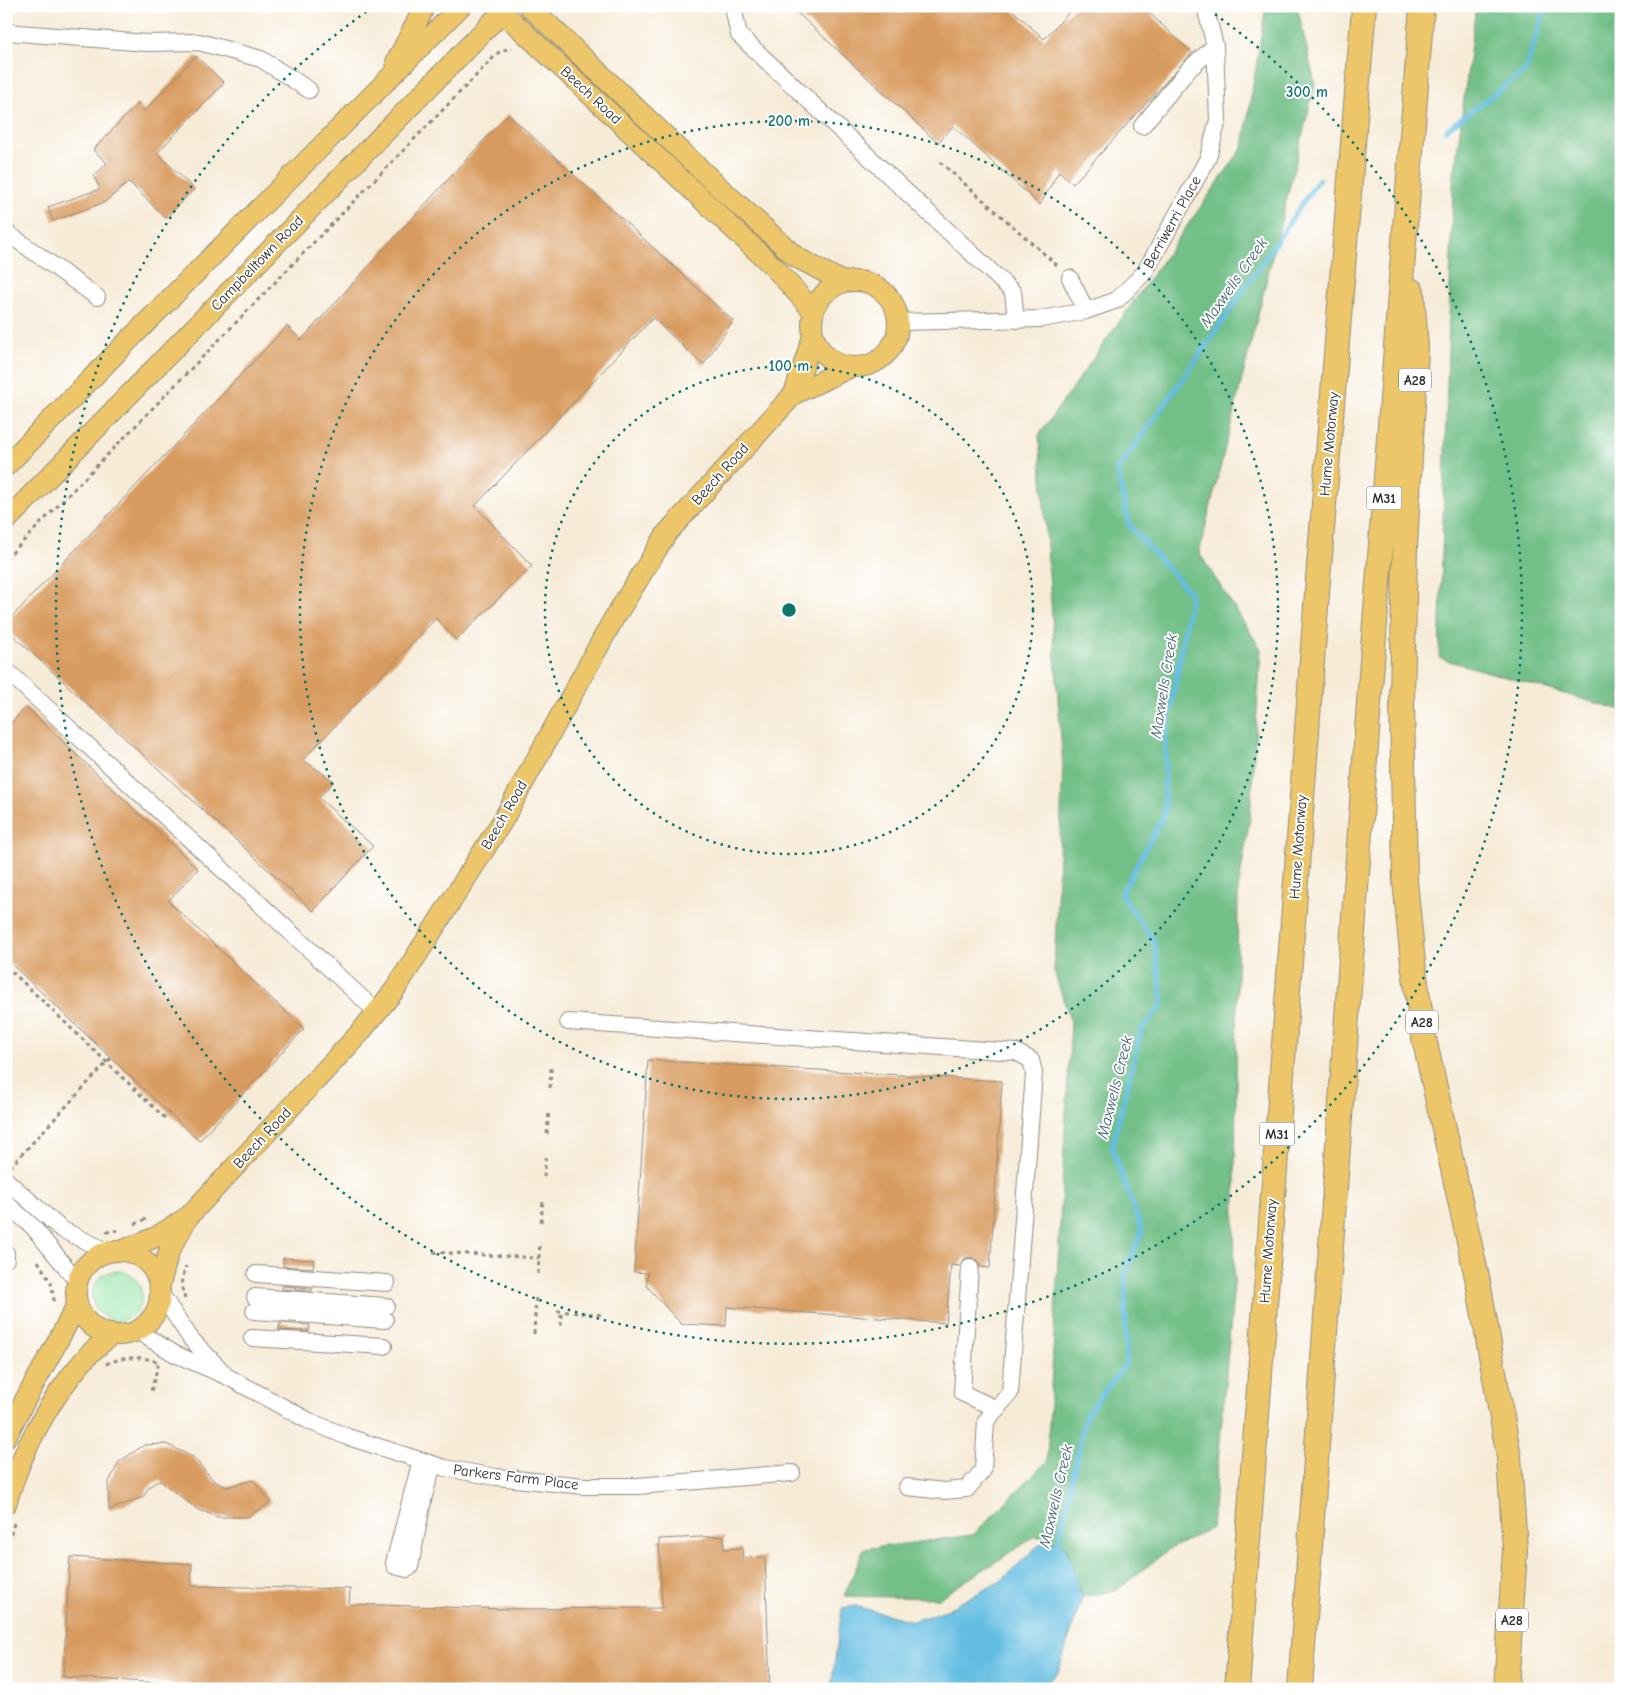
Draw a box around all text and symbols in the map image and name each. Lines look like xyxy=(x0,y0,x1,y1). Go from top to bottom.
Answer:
street label: Beech Road xyxy=(557,62,625,128)
text: 300 m xyxy=(1286,83,1328,101)
text: 200 m xyxy=(768,112,810,130)
street label: Berriwerri Place xyxy=(1139,172,1205,271)
street label: Campbelltown Road xyxy=(207,212,307,314)
water label: Maxwells Creek xyxy=(1196,234,1272,332)
text: 100 m xyxy=(769,357,809,375)
road number: A28 xyxy=(1399,368,1431,392)
street label: Hume Motorway xyxy=(1315,391,1343,497)
street label: Beech Road xyxy=(688,439,752,509)
road number: M31 xyxy=(1366,486,1402,509)
centre of rings xyxy=(780,601,798,619)
water label: Maxwells Creek xyxy=(1147,633,1181,741)
street label: Beech Road xyxy=(477,777,531,853)
street label: Hume Motorway xyxy=(1285,794,1311,900)
road number: A28 xyxy=(1406,1010,1438,1034)
water label: Maxwells Creek xyxy=(1093,1034,1136,1142)
street label: Beech Road xyxy=(229,1104,295,1172)
road number: M31 xyxy=(1260,1122,1294,1146)
street label: Hume Motorway xyxy=(1255,1198,1281,1304)
water label: Maxwells Creek xyxy=(1035,1443,1077,1551)
street label: Parkers Farm Place xyxy=(452,1460,580,1494)
road number: A28 xyxy=(1496,1608,1528,1632)

